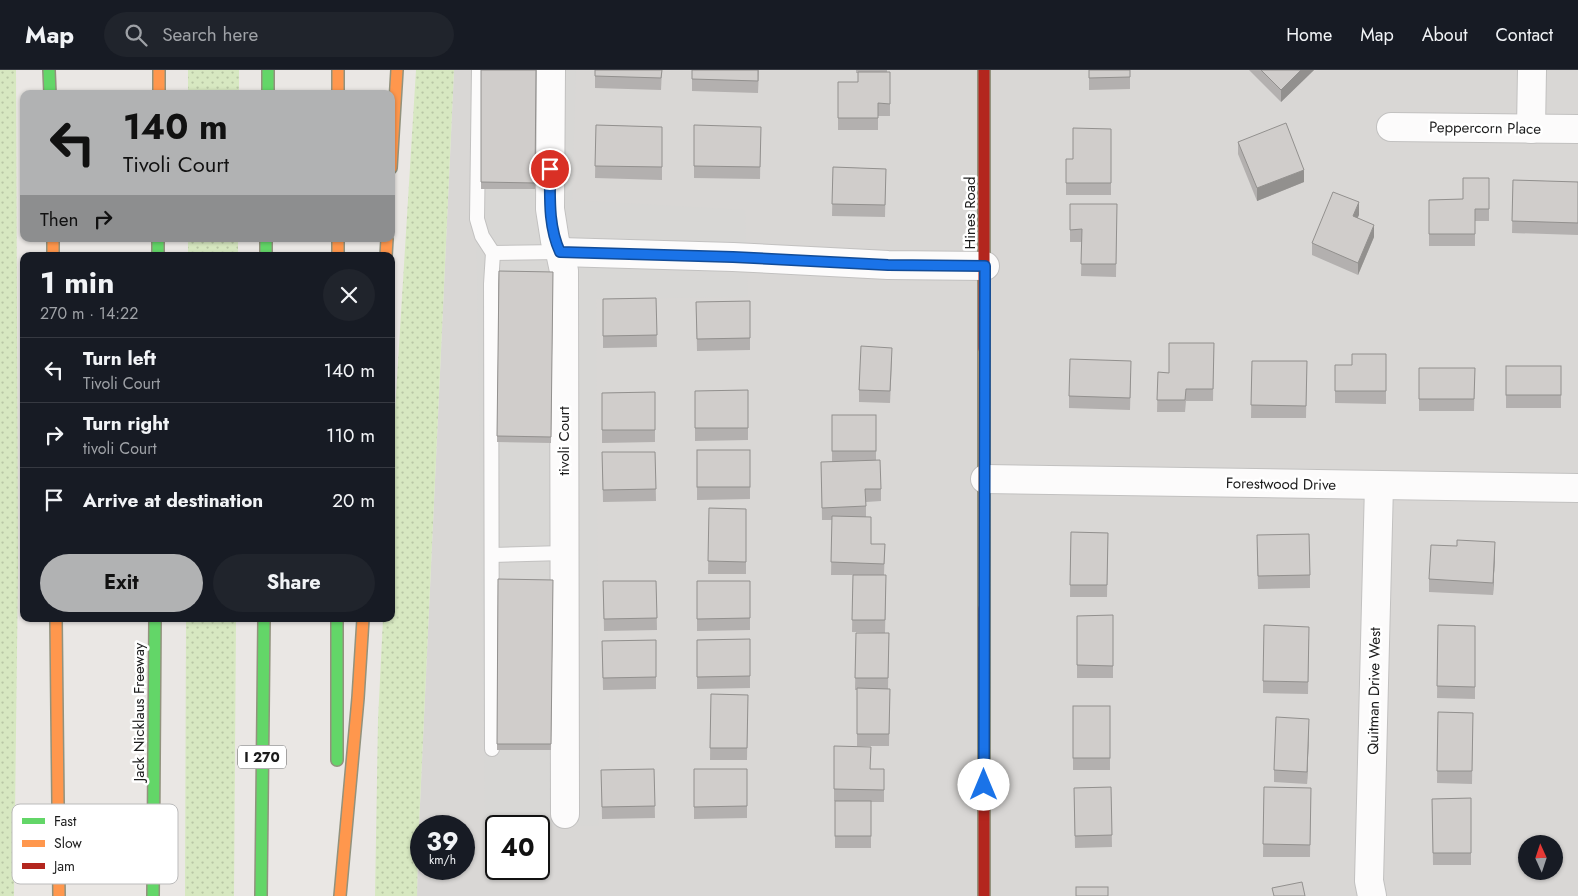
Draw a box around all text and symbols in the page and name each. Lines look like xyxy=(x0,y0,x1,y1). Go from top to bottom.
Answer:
search box xyxy=(104,12,454,57)
text: Map xyxy=(25,17,74,52)
icon: search xyxy=(122,21,150,49)
text: Search here xyxy=(162,21,258,48)
text: Home xyxy=(1286,22,1332,48)
text: Map xyxy=(1360,22,1394,48)
text: About xyxy=(1422,22,1467,48)
text: Contact xyxy=(1495,22,1553,48)
text: 140 m xyxy=(123,102,228,152)
icon: left xyxy=(40,110,105,175)
street label: Peppercorn Place xyxy=(1429,116,1541,140)
text: Tivoli Court xyxy=(123,148,229,180)
pin xyxy=(529,148,571,190)
icon: arrive xyxy=(536,155,564,183)
street label: Hines Road xyxy=(959,176,981,250)
icon: right xyxy=(89,205,117,233)
text: Then xyxy=(40,206,79,233)
text: 1 min xyxy=(40,261,114,304)
button: close xyxy=(323,269,375,321)
text: 270 m · 14:22 xyxy=(40,302,138,325)
text: Turn left xyxy=(83,345,156,372)
icon: left xyxy=(40,356,68,384)
text: 140 m xyxy=(323,357,375,384)
text: Tivoli Court xyxy=(83,372,160,395)
street label: tivoli Court xyxy=(553,406,575,476)
text: Turn right xyxy=(83,410,169,437)
icon: right xyxy=(40,421,68,449)
text: 110 m xyxy=(326,422,375,449)
text: tivoli Court xyxy=(83,437,157,460)
street label: Forestwood Drive xyxy=(1226,472,1337,496)
icon: arrive xyxy=(40,486,68,514)
text: Arrive at destination xyxy=(83,487,263,514)
text: 20 m xyxy=(332,487,375,514)
button: Exit xyxy=(40,554,203,612)
button: Share xyxy=(213,554,375,612)
street label: Quitman Drive West xyxy=(1362,627,1386,755)
street label: Jack Nicklaus Freeway xyxy=(128,642,150,783)
road number: I 270 xyxy=(238,746,286,769)
position arrow xyxy=(957,758,1009,810)
legend xyxy=(12,804,178,884)
text: Fast xyxy=(54,811,77,831)
speed limit sign: 40 xyxy=(485,815,550,880)
text: 39 xyxy=(426,823,459,859)
text: Slow xyxy=(54,833,82,853)
north arrow xyxy=(1518,835,1562,880)
map controls xyxy=(1518,835,1563,880)
text: km/h xyxy=(429,851,456,869)
text: Jam xyxy=(52,856,75,876)

